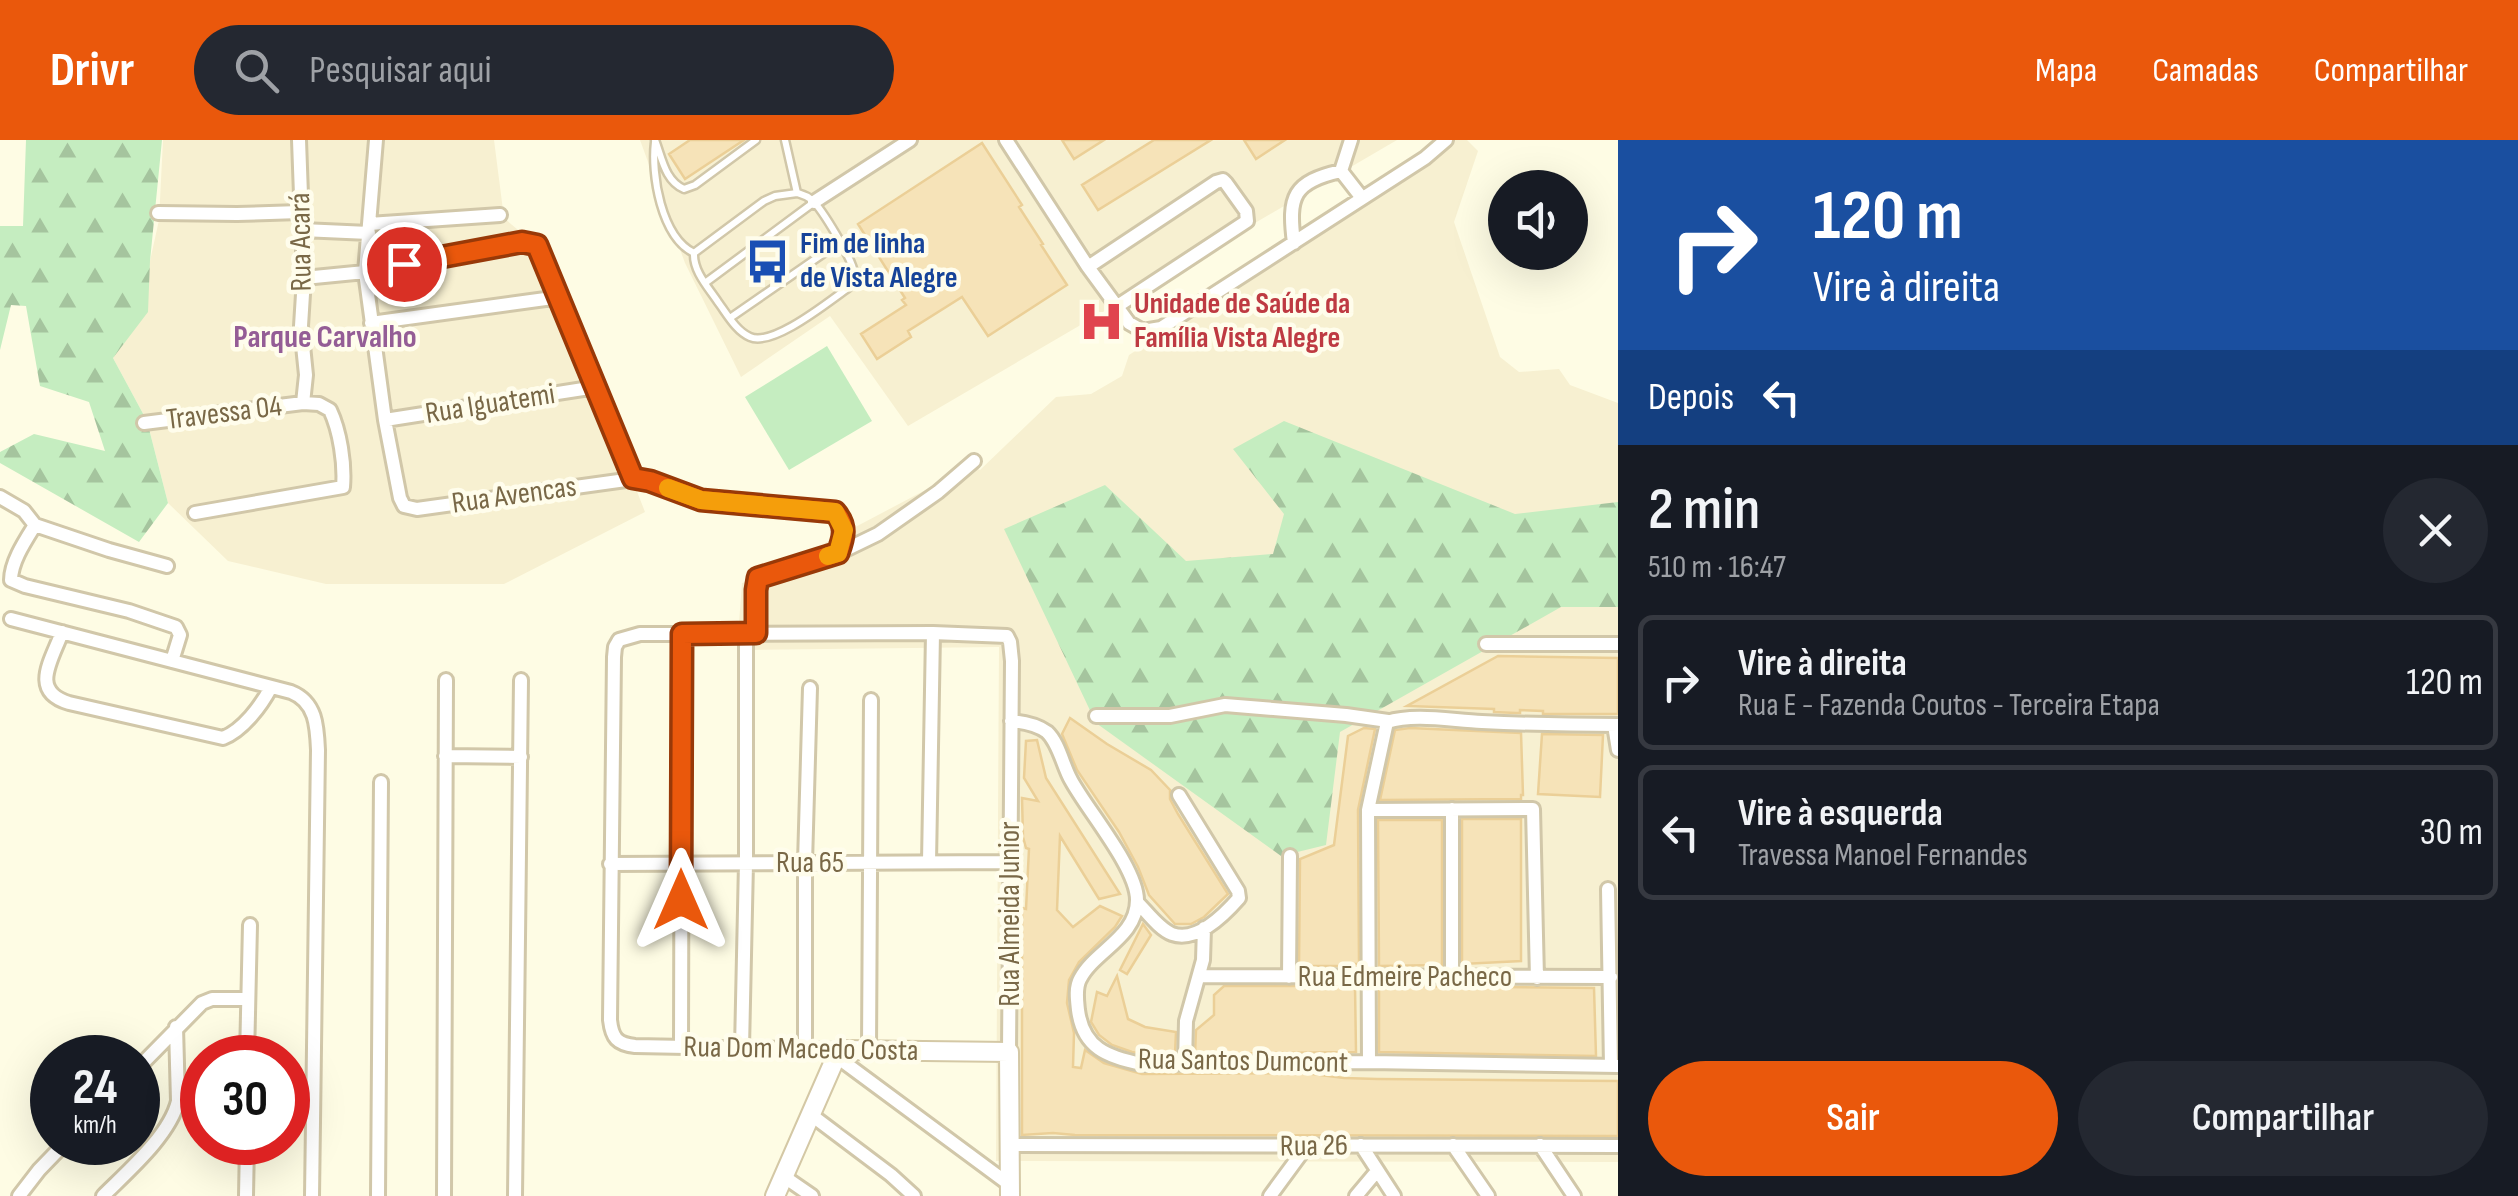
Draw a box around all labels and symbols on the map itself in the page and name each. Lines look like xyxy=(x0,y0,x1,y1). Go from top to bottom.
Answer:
street label: Rua Acará xyxy=(282,192,320,292)
pin xyxy=(362,222,447,307)
place label: Fim de linha de Vista Alegre xyxy=(800,226,958,296)
bus stop icon: Fim de linha de Vista Alegre xyxy=(743,237,791,285)
place label: Unidade de Saúde da Família Vista Alegre xyxy=(1134,286,1350,356)
hospital icon: Unidade de Saúde da Família Vista Alegre xyxy=(1077,297,1125,345)
district label: Parque Carvalho xyxy=(233,318,417,357)
street label: Rua Iguatemi xyxy=(423,376,557,432)
street label: Travessa 04 xyxy=(164,388,284,438)
street label: Rua Avencas xyxy=(449,468,579,522)
street label: Rua Almeida Junior xyxy=(992,821,1028,1007)
street label: Rua 65 xyxy=(776,845,844,881)
position arrow xyxy=(629,848,733,952)
street label: Rua Edmeire Pacheco xyxy=(1298,959,1512,995)
street label: Rua Dom Macedo Costa xyxy=(683,1029,919,1069)
speed limit sign: 30 xyxy=(180,1035,310,1165)
street label: Rua Santos Dumcont xyxy=(1138,1041,1348,1081)
street label: Rua 26 xyxy=(1280,1127,1348,1165)

